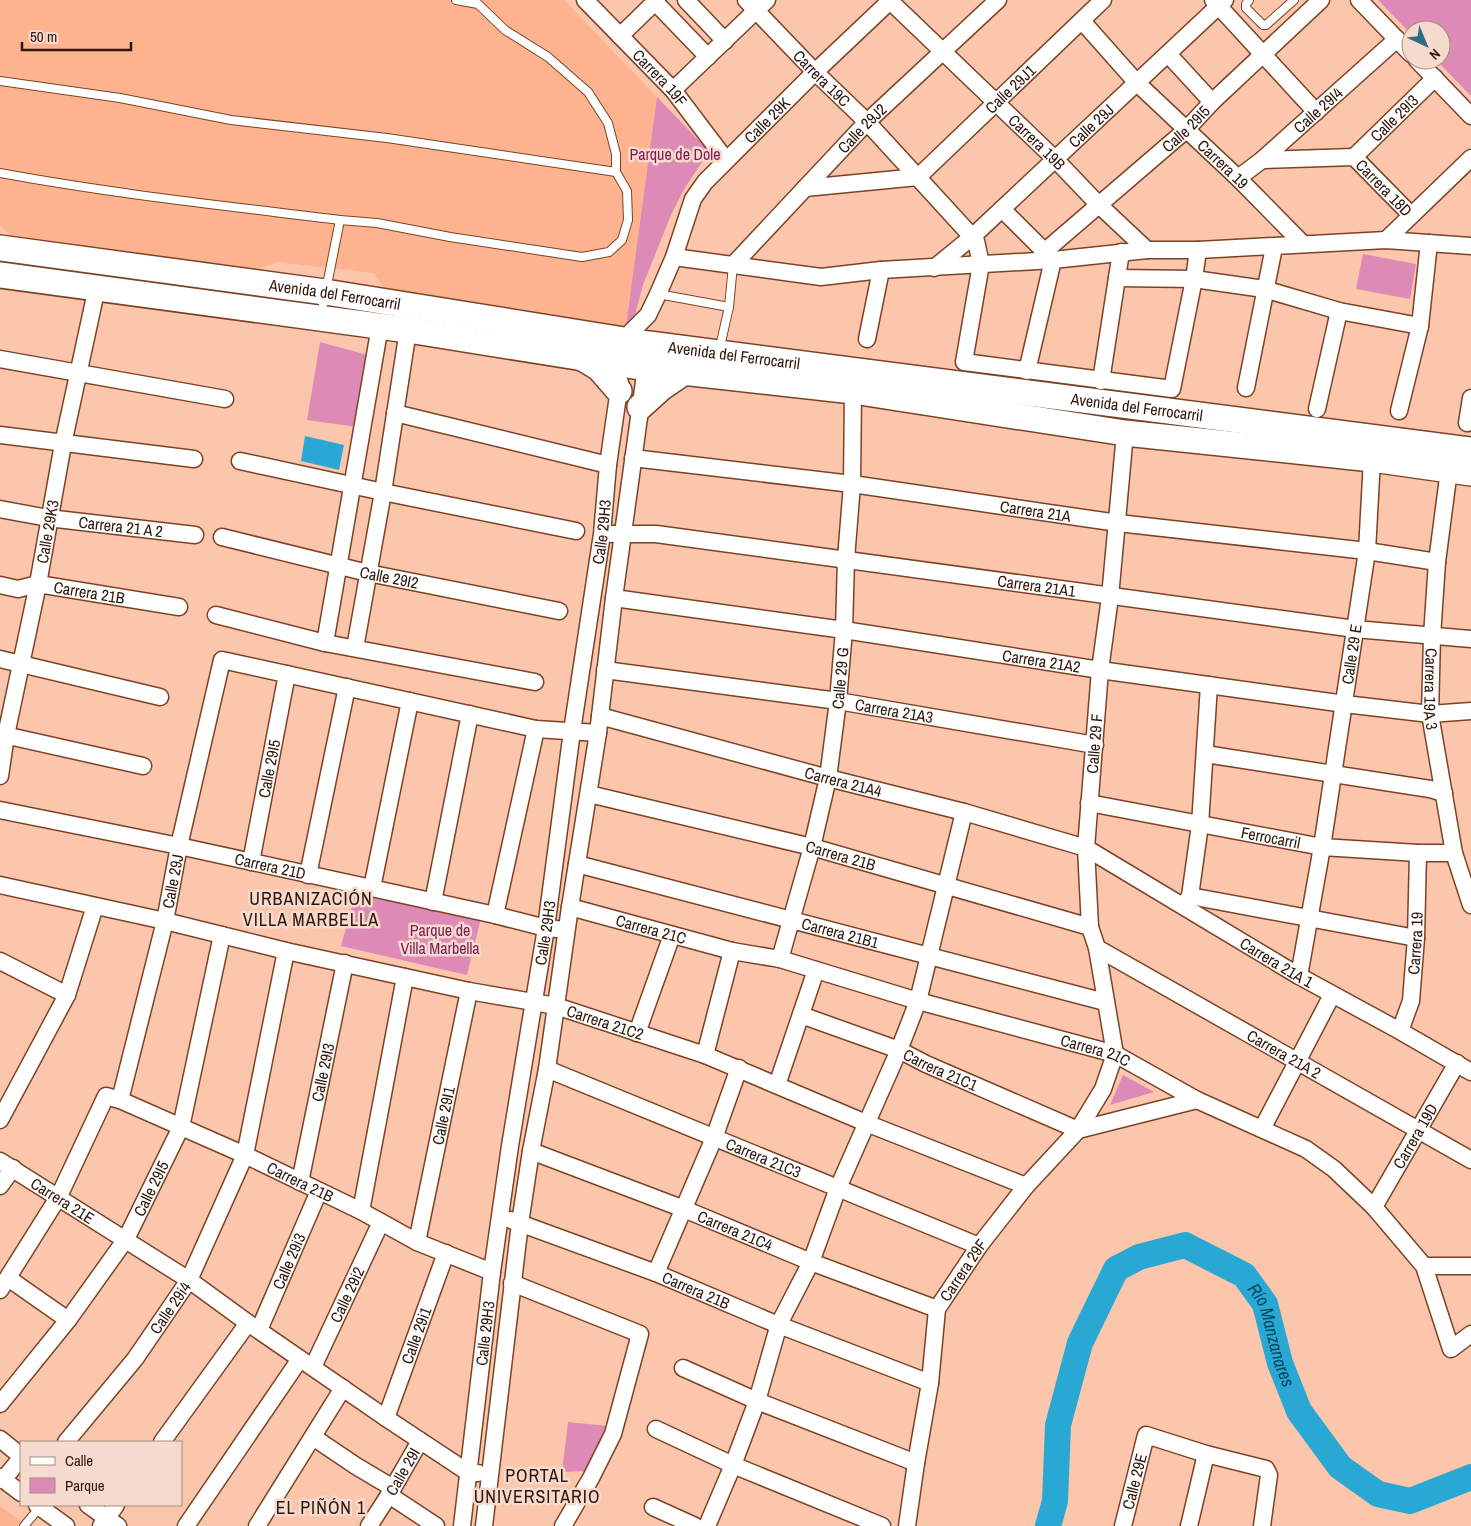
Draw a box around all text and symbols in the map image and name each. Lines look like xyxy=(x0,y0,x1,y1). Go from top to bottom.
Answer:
scale bar xyxy=(22,20,131,52)
north arrow xyxy=(1401,20,1451,70)
text: 50 m xyxy=(30,26,57,47)
street label: Carrera 19F xyxy=(628,44,692,111)
street label: Carrera 19C xyxy=(788,45,855,111)
text: N xyxy=(1426,45,1444,64)
street label: Calle 29J1 xyxy=(980,59,1041,118)
street label: Calle 29I4 xyxy=(1288,82,1347,138)
street label: Calle 29I3 xyxy=(1365,89,1423,146)
street label: Calle 29K xyxy=(739,92,795,148)
street label: Calle 29J2 xyxy=(832,98,891,158)
street label: Calle 29J xyxy=(1063,99,1118,152)
street label: Calle 29I5 xyxy=(1157,100,1215,157)
street label: Carrera 19B xyxy=(1004,109,1071,175)
street label: Carrera 19 xyxy=(1193,134,1253,193)
park label: Parque de Dole xyxy=(629,143,721,165)
street label: Carrera 18D xyxy=(1351,154,1417,221)
street label: Avenida del Ferrocarril xyxy=(267,273,402,315)
street label: Avenida del Ferrocarril xyxy=(666,335,801,374)
street label: Avenida del Ferrocarril xyxy=(1069,387,1204,426)
street label: Carrera 21A xyxy=(999,495,1073,527)
street label: Calle 29K3 xyxy=(31,498,64,565)
street label: Calle 29H3 xyxy=(587,499,616,566)
street label: Carrera 21 A 2 xyxy=(77,511,164,542)
street label: Calle 29I2 xyxy=(358,560,420,594)
street label: Carrera 21A1 xyxy=(996,570,1078,602)
street label: Carrera 21B xyxy=(52,576,127,609)
street label: Calle 29 E xyxy=(1336,623,1367,686)
street label: Carrera 21A2 xyxy=(1001,644,1082,678)
street label: Calle 29 G xyxy=(826,646,854,710)
street label: Carrera 19A 3 xyxy=(1418,648,1444,732)
street label: Carrera 21A3 xyxy=(853,693,935,728)
street label: Calle 29 F xyxy=(1081,713,1108,774)
street label: Calle 29I5 xyxy=(253,738,285,800)
street label: Carrera 21A4 xyxy=(802,761,884,802)
street label: Ferrocarril xyxy=(1239,821,1302,854)
street label: Carrera 21B xyxy=(804,835,878,876)
street label: Carrera 21D xyxy=(233,847,308,884)
street label: Calle 29J xyxy=(157,852,188,910)
district label: URBANIZACIÓN VILLA MARBELLA xyxy=(243,886,379,932)
street label: Calle 29H3 xyxy=(529,899,561,967)
street label: Carrera 21C xyxy=(613,909,689,949)
street label: Carrera 21B1 xyxy=(799,912,882,954)
street label: Carrera 19 xyxy=(1402,912,1428,975)
park label: Parque de Villa Marbella xyxy=(400,919,480,959)
street label: Carrera 21A 1 xyxy=(1236,932,1318,993)
street label: Carrera 21C2 xyxy=(564,999,646,1045)
street label: Carrera 21A 2 xyxy=(1243,1024,1325,1084)
street label: Carrera 21C xyxy=(1058,1029,1135,1072)
street label: Calle 29I3 xyxy=(306,1041,339,1103)
street label: Carrera 21C1 xyxy=(899,1043,982,1096)
street label: Calle 29I1 xyxy=(426,1084,460,1147)
street label: Carrera 19D xyxy=(1387,1099,1443,1173)
street label: Carrera 21C3 xyxy=(723,1132,804,1183)
street label: Carrera 21B xyxy=(263,1156,337,1207)
street label: Calle 29I5 xyxy=(128,1157,174,1220)
street label: Carrera 21E xyxy=(27,1172,99,1229)
street label: Carrera 21C4 xyxy=(694,1205,776,1256)
street label: Calle 29i3 xyxy=(267,1230,311,1293)
street label: Carrera 29F xyxy=(934,1234,992,1306)
street label: Calle 29i2 xyxy=(324,1263,369,1326)
street label: Carrera 21B xyxy=(659,1266,734,1314)
street label: Calle 29i4 xyxy=(144,1277,196,1338)
water label: Río Manzanares xyxy=(1242,1278,1301,1390)
street label: Calle 29H3 xyxy=(470,1300,499,1367)
street label: Calle 29i1 xyxy=(396,1303,437,1367)
legend xyxy=(20,1441,182,1506)
street label: Calle 29I xyxy=(380,1444,425,1499)
text: Calle xyxy=(65,1450,93,1471)
street label: Calle 29E xyxy=(1117,1451,1152,1512)
district label: PORTAL UNIVERSITARIO xyxy=(474,1463,600,1509)
text: Parque xyxy=(65,1475,105,1496)
district label: EL PIÑÓN 1 xyxy=(276,1495,366,1520)

